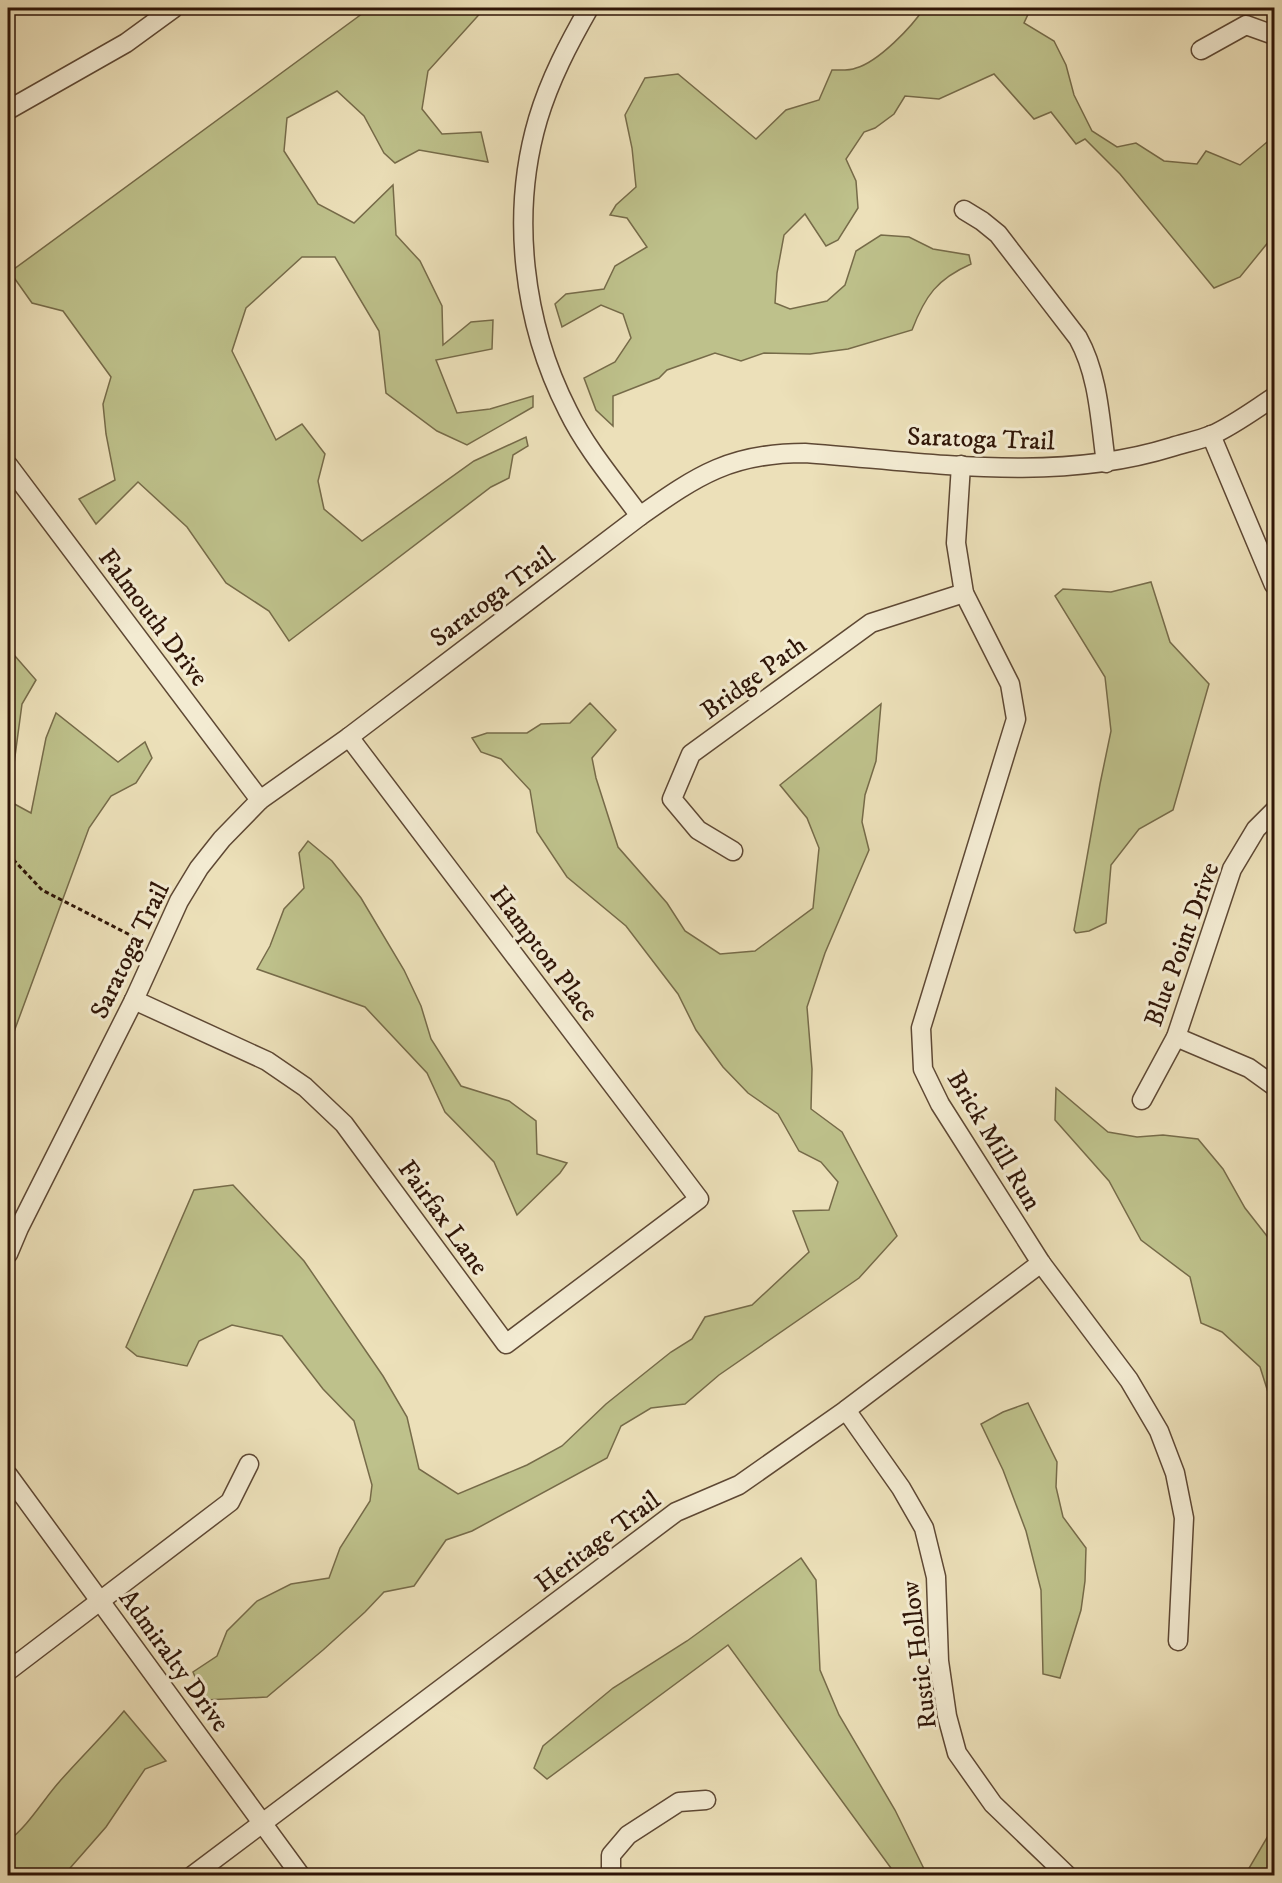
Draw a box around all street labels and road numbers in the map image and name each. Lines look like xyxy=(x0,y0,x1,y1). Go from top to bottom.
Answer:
street label: Saratoga Trail xyxy=(906,420,1056,459)
street label: Saratoga Trail xyxy=(424,539,562,655)
street label: Falmouth Drive xyxy=(90,542,215,693)
street label: Bridge Path xyxy=(695,629,814,728)
street label: Blue Point Drive xyxy=(1137,858,1227,1031)
street label: Saratoga Trail xyxy=(83,877,178,1024)
street label: Hampton Place xyxy=(482,880,606,1028)
street label: Brick Mill Run xyxy=(939,1065,1049,1217)
street label: Fairfax Lane xyxy=(390,1154,496,1282)
street label: Heritage Trail xyxy=(528,1484,668,1600)
street label: Rustic Hollow xyxy=(894,1578,945,1731)
street label: Admiralty Drive xyxy=(111,1583,237,1739)

